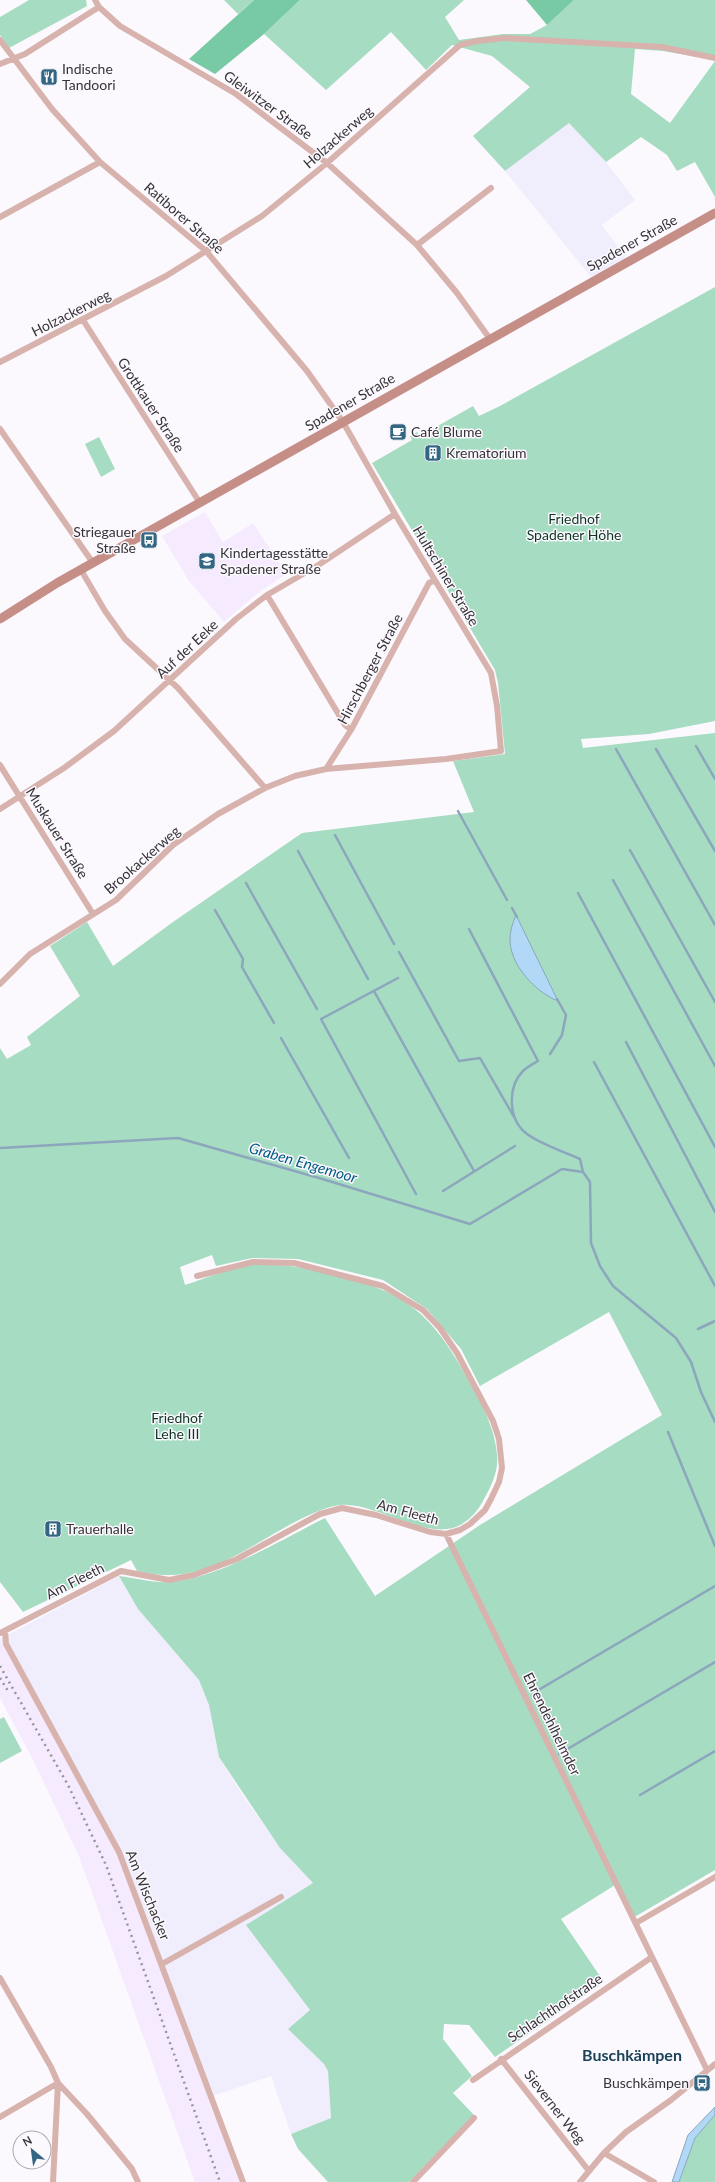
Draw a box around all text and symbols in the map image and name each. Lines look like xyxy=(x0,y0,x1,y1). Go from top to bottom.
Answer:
place label: Indische Tandoori xyxy=(62,60,116,93)
restaurant icon: Indische Tandoori xyxy=(39,67,59,87)
street label: Gleiwitzer Straße xyxy=(221,67,316,142)
street label: Holzackerweg xyxy=(299,102,376,171)
street label: Ratiborer Straße xyxy=(141,178,228,257)
street label: Spadener Straße xyxy=(584,211,680,274)
street label: Holzackerweg xyxy=(28,285,113,340)
street label: Grottkauer Straße xyxy=(114,354,188,455)
street label: Spadener Straße xyxy=(302,369,398,434)
cafe icon: Café Blume xyxy=(388,422,408,442)
place label: Café Blume xyxy=(411,423,482,440)
building icon: Krematorium xyxy=(423,443,443,463)
place label: Krematorium xyxy=(446,444,527,461)
park label: Friedhof Spadener Höhe xyxy=(527,510,621,543)
place label: Striegauer Straße xyxy=(73,523,136,556)
street label: Hultschiner Straße xyxy=(410,523,483,629)
bus stop icon: Striegauer Straße xyxy=(139,530,159,550)
place label: Kindertagesstätte Spadener Straße xyxy=(220,544,328,577)
school or university icon: Kindertagesstätte Spadener Straße xyxy=(197,551,217,571)
street label: Hirschberger Straße xyxy=(333,611,406,727)
street label: Auf der Eeke xyxy=(152,616,221,682)
street label: Muskauer Straße xyxy=(23,784,92,881)
street label: Brookackerweg xyxy=(100,822,183,897)
water label: Graben Engemoor xyxy=(247,1138,360,1186)
park label: Friedhof Lehe III xyxy=(151,1409,203,1442)
street label: Am Fleeth xyxy=(375,1495,441,1528)
building icon: Trauerhalle xyxy=(43,1519,63,1539)
place label: Trauerhalle xyxy=(66,1520,134,1537)
street label: Am Fleeth xyxy=(43,1559,107,1602)
street label: Ehrendehlhelmder xyxy=(520,1669,585,1778)
street label: Am Wischacker xyxy=(123,1847,174,1942)
street label: Schlachthofstraße xyxy=(504,1970,605,2046)
district label: Buschkämpen xyxy=(582,2045,682,2064)
street label: Sieverner Weg xyxy=(521,2066,590,2147)
bus stop icon: Buschkämpen xyxy=(692,2073,712,2093)
place label: Buschkämpen xyxy=(603,2074,689,2091)
north arrow xyxy=(12,2130,52,2170)
text: N xyxy=(20,2133,34,2149)

